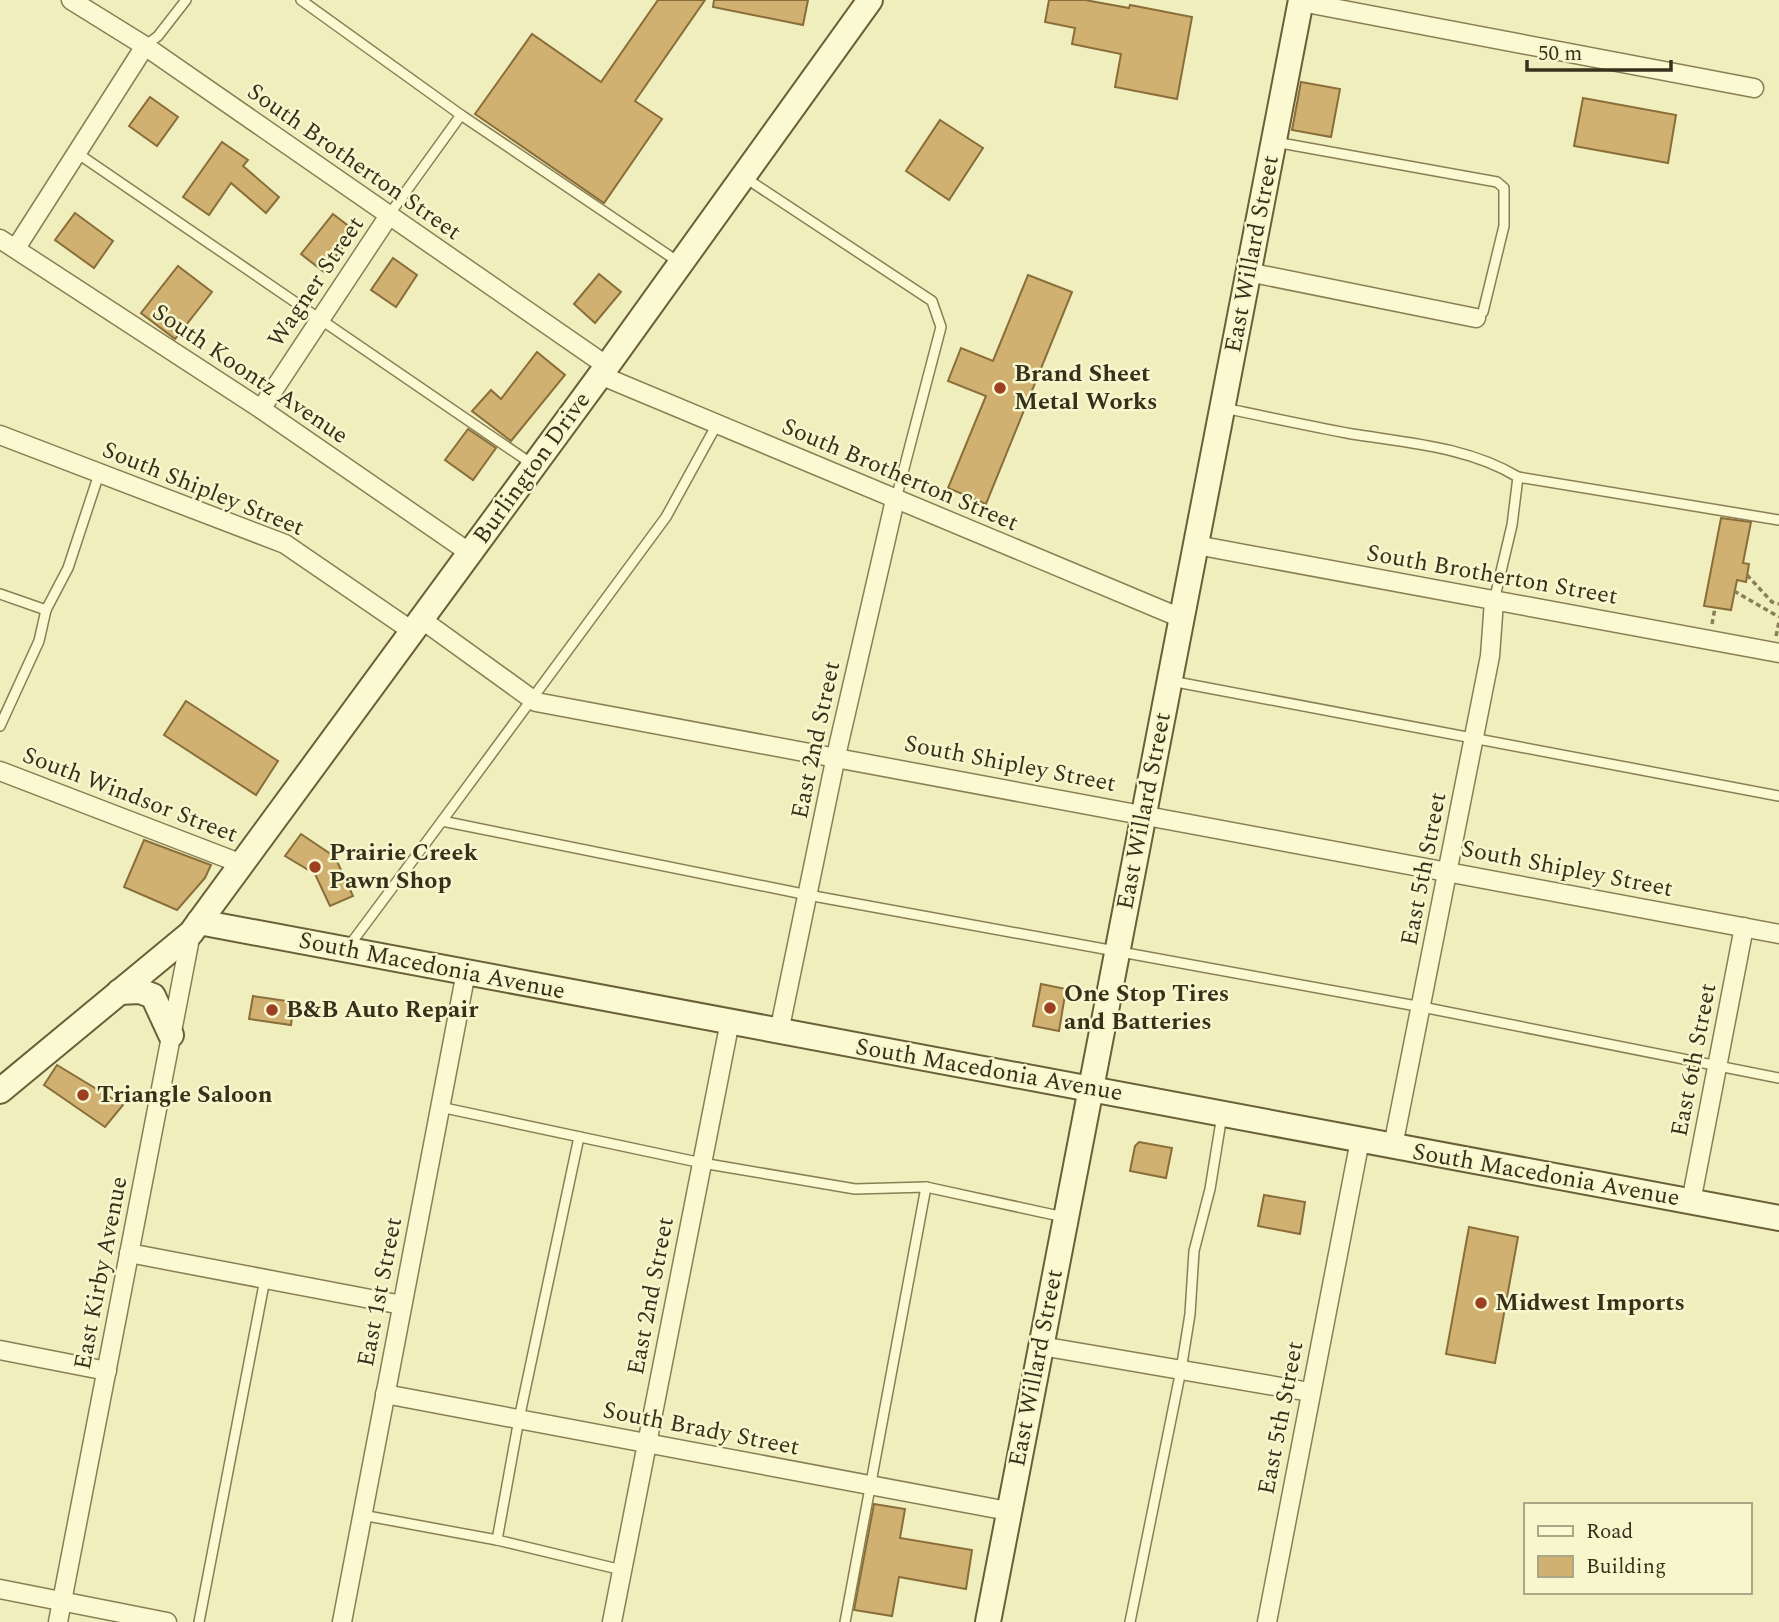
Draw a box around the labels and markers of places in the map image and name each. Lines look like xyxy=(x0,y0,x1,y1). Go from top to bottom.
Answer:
place label: Brand Sheet Metal Works xyxy=(1014,356,1157,420)
marker: Brand Sheet Metal Works xyxy=(992,380,1008,396)
place label: Prairie Creek Pawn Shop xyxy=(329,835,478,899)
marker: Prairie Creek Pawn Shop xyxy=(307,859,323,875)
place label: One Stop Tires and Batteries xyxy=(1064,976,1229,1040)
place label: B&B Auto Repair xyxy=(286,992,479,1028)
marker: One Stop Tires and Batteries xyxy=(1042,1000,1058,1016)
marker: B&B Auto Repair xyxy=(264,1002,280,1018)
place label: Triangle Saloon xyxy=(97,1077,273,1113)
marker: Triangle Saloon xyxy=(75,1087,91,1103)
place label: Midwest Imports xyxy=(1495,1285,1685,1321)
marker: Midwest Imports xyxy=(1473,1295,1489,1311)

